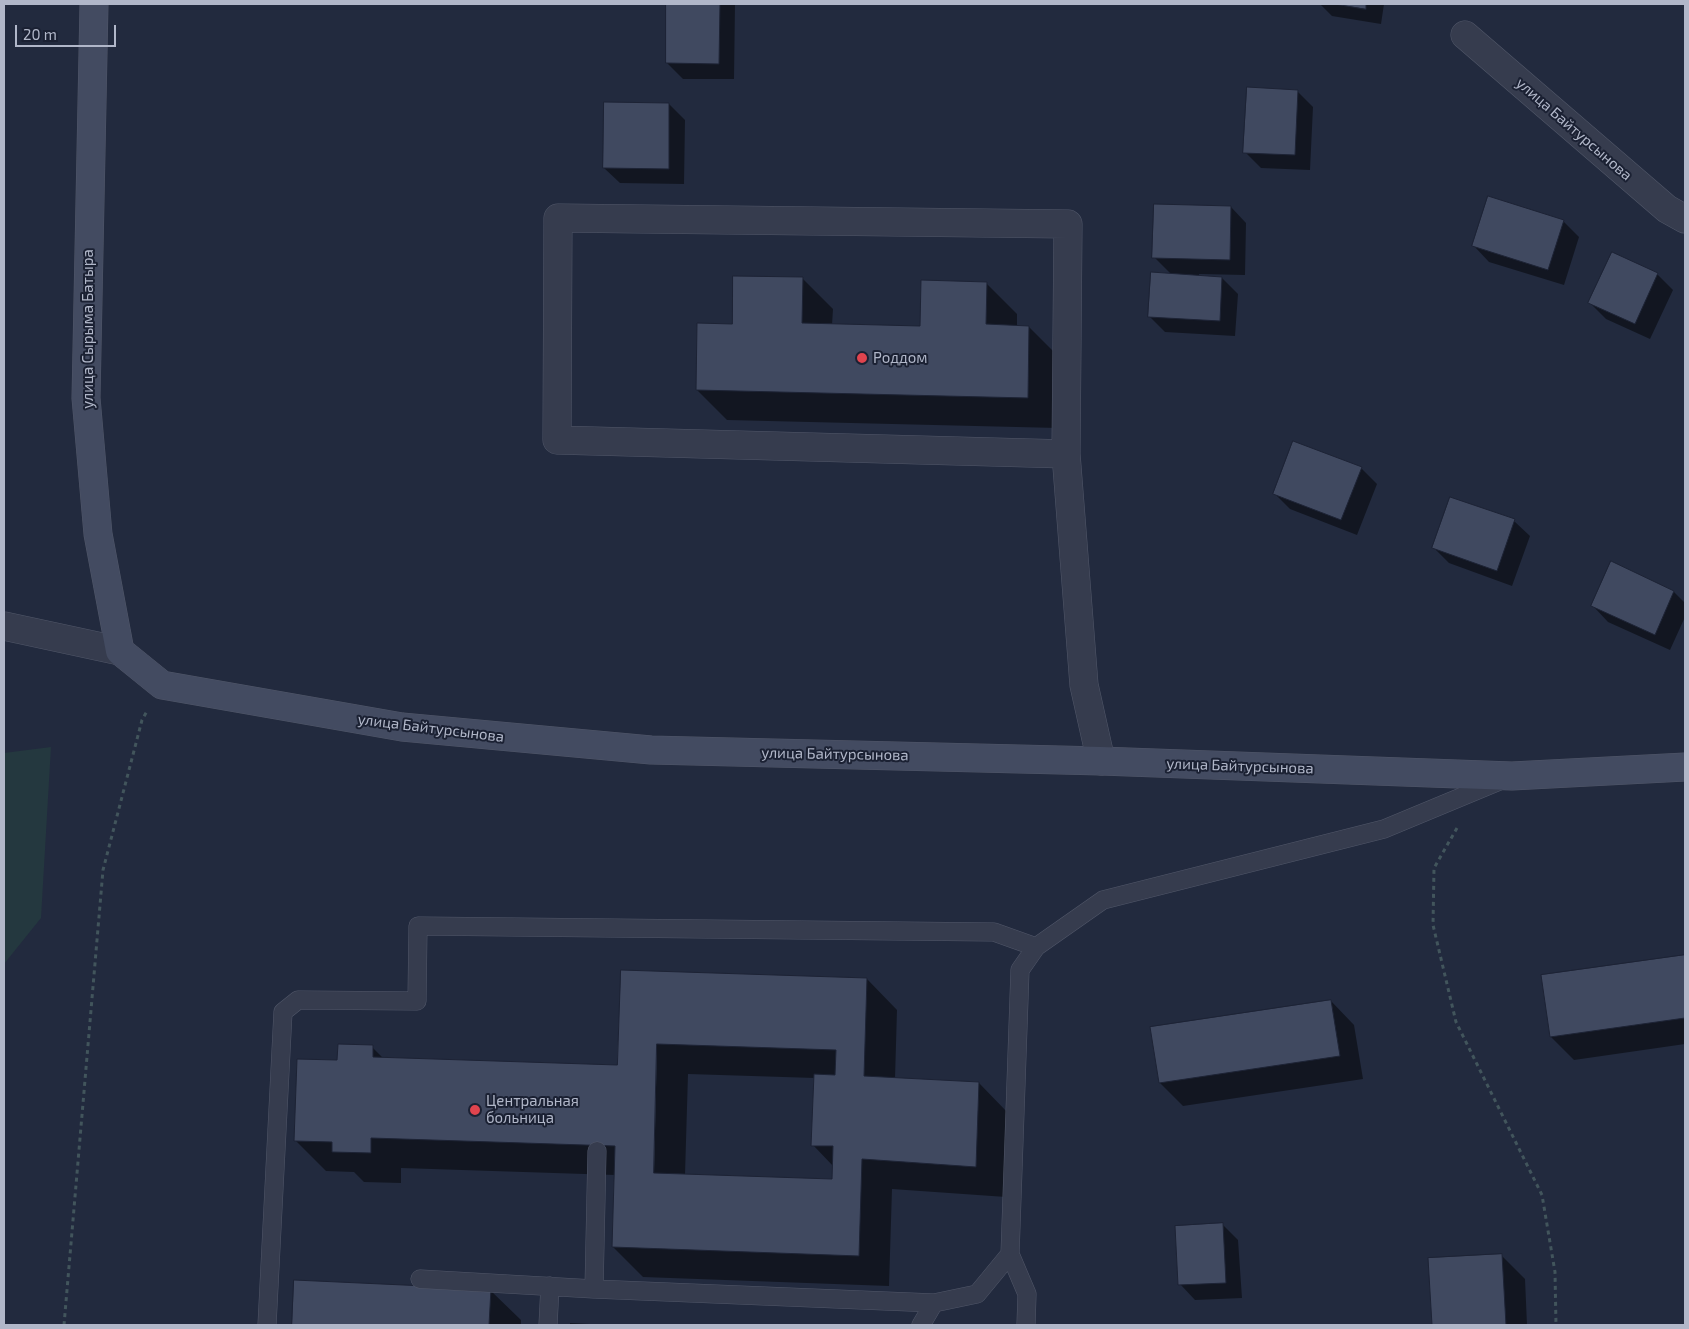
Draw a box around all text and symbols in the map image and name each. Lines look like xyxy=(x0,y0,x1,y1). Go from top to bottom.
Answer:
scale bar xyxy=(18,15,119,47)
text: 20 m xyxy=(23,25,57,43)
street label: улица Байтурсынова xyxy=(1512,74,1636,184)
street label: улица Сырыма Батыра xyxy=(79,249,97,409)
place label: Роддом xyxy=(873,349,927,367)
marker: Роддом xyxy=(855,351,869,365)
street label: улица Байтурсынова xyxy=(357,710,505,746)
street label: улица Байтурсынова xyxy=(761,744,909,764)
street label: улица Байтурсынова xyxy=(1166,754,1314,778)
place label: Центральная больница xyxy=(486,1092,579,1127)
marker: Центральная больница xyxy=(468,1103,482,1117)

